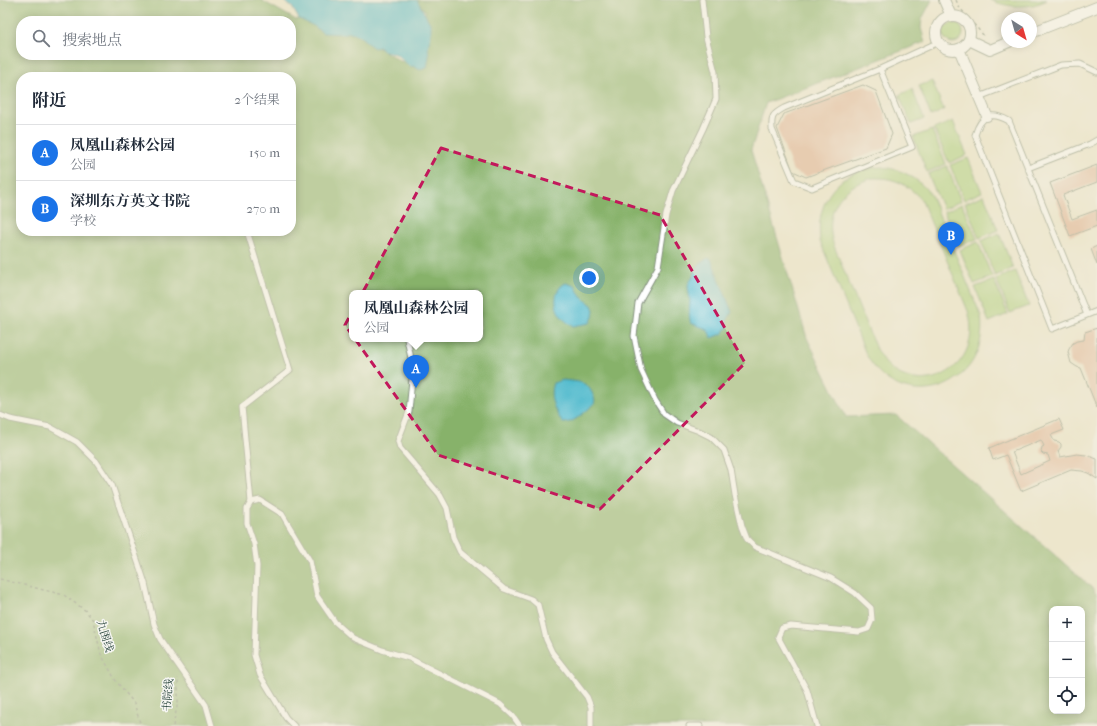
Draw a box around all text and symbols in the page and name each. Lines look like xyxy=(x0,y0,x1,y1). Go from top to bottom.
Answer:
north arrow xyxy=(1001,12,1037,48)
search box xyxy=(16,16,296,60)
icon: search xyxy=(30,27,52,49)
text: 搜索地点 xyxy=(62,31,122,49)
text: 附近 xyxy=(32,90,66,110)
text: 2个结果 xyxy=(234,92,280,107)
text: 凤凰山森林公园 xyxy=(70,136,175,154)
text: A xyxy=(41,145,49,160)
text: 150 m xyxy=(249,145,280,160)
text: 公园 xyxy=(70,157,96,172)
text: 深圳东方英文书院 xyxy=(70,192,190,210)
text: B xyxy=(41,201,49,216)
text: 270 m xyxy=(246,201,280,216)
text: 学校 xyxy=(70,213,96,228)
pin: B xyxy=(938,222,964,255)
your location xyxy=(579,268,599,288)
popup xyxy=(349,290,483,342)
text: 凤凰山森林公园 xyxy=(363,299,469,317)
text: 公园 xyxy=(363,320,390,335)
pin: A xyxy=(403,355,429,388)
map controls xyxy=(1049,606,1085,714)
button: + xyxy=(1049,606,1085,642)
street label: 九围线 xyxy=(94,618,116,654)
button: − xyxy=(1049,642,1085,678)
street label: 书院线 xyxy=(160,678,176,712)
button: locate xyxy=(1049,678,1085,714)

